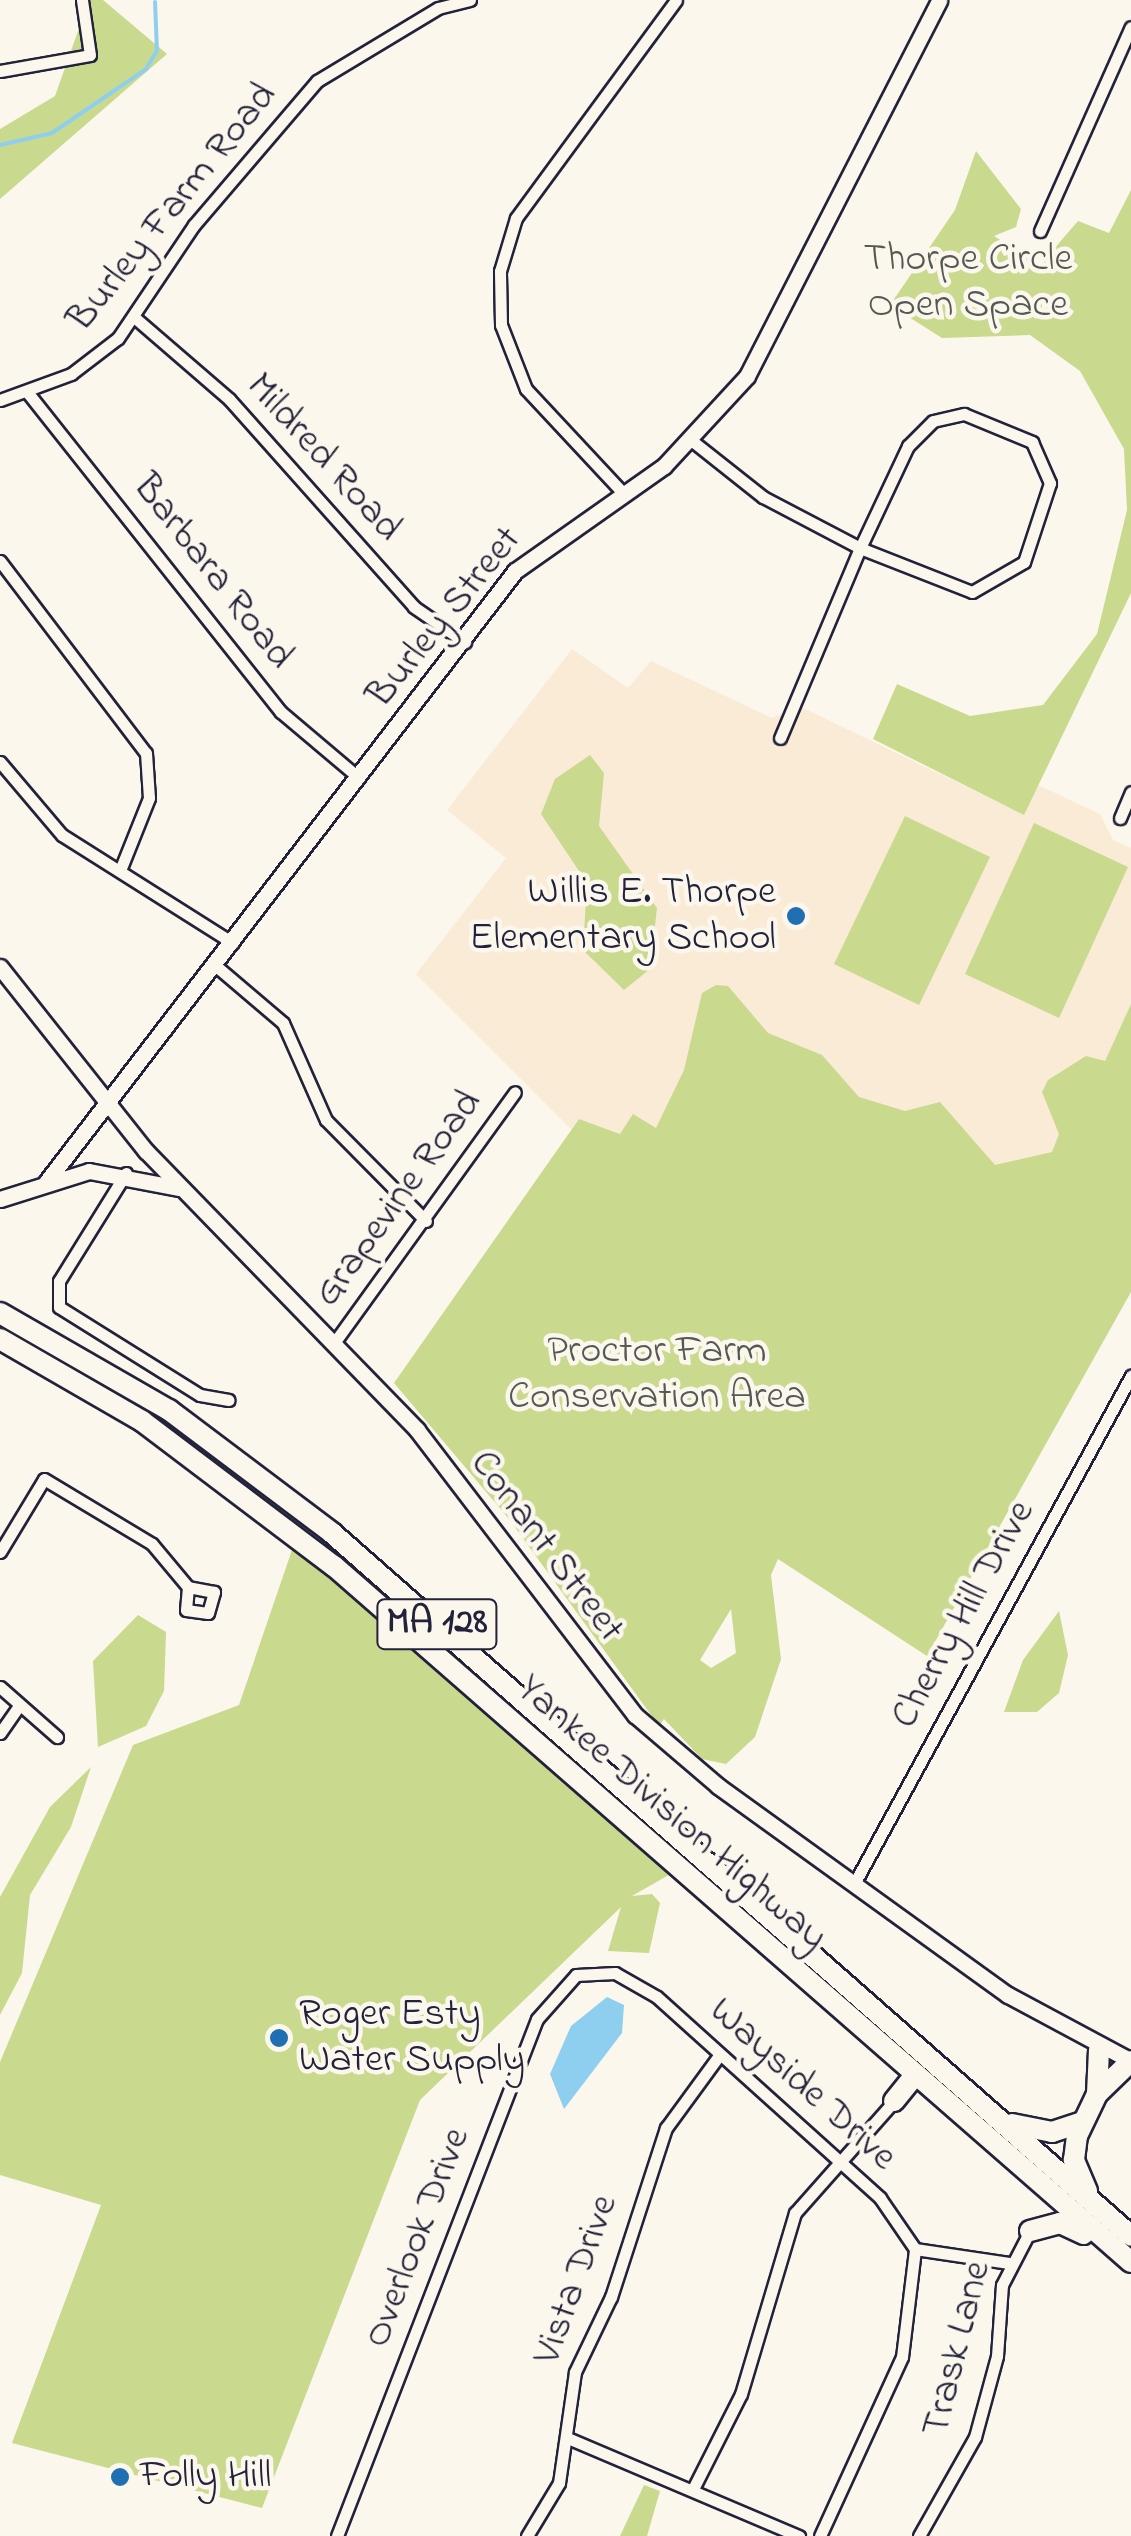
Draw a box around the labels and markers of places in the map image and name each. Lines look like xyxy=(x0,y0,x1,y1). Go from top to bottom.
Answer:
place label: Willis E. Thorpe Elementary School xyxy=(469,869,776,963)
marker: Willis E. Thorpe Elementary School xyxy=(785,905,807,927)
place label: Roger Esty Water Supply xyxy=(299,1991,525,2085)
marker: Roger Esty Water Supply xyxy=(268,2027,290,2049)
place label: Folly Hill xyxy=(140,2453,271,2501)
marker: Folly Hill xyxy=(109,2466,131,2488)

